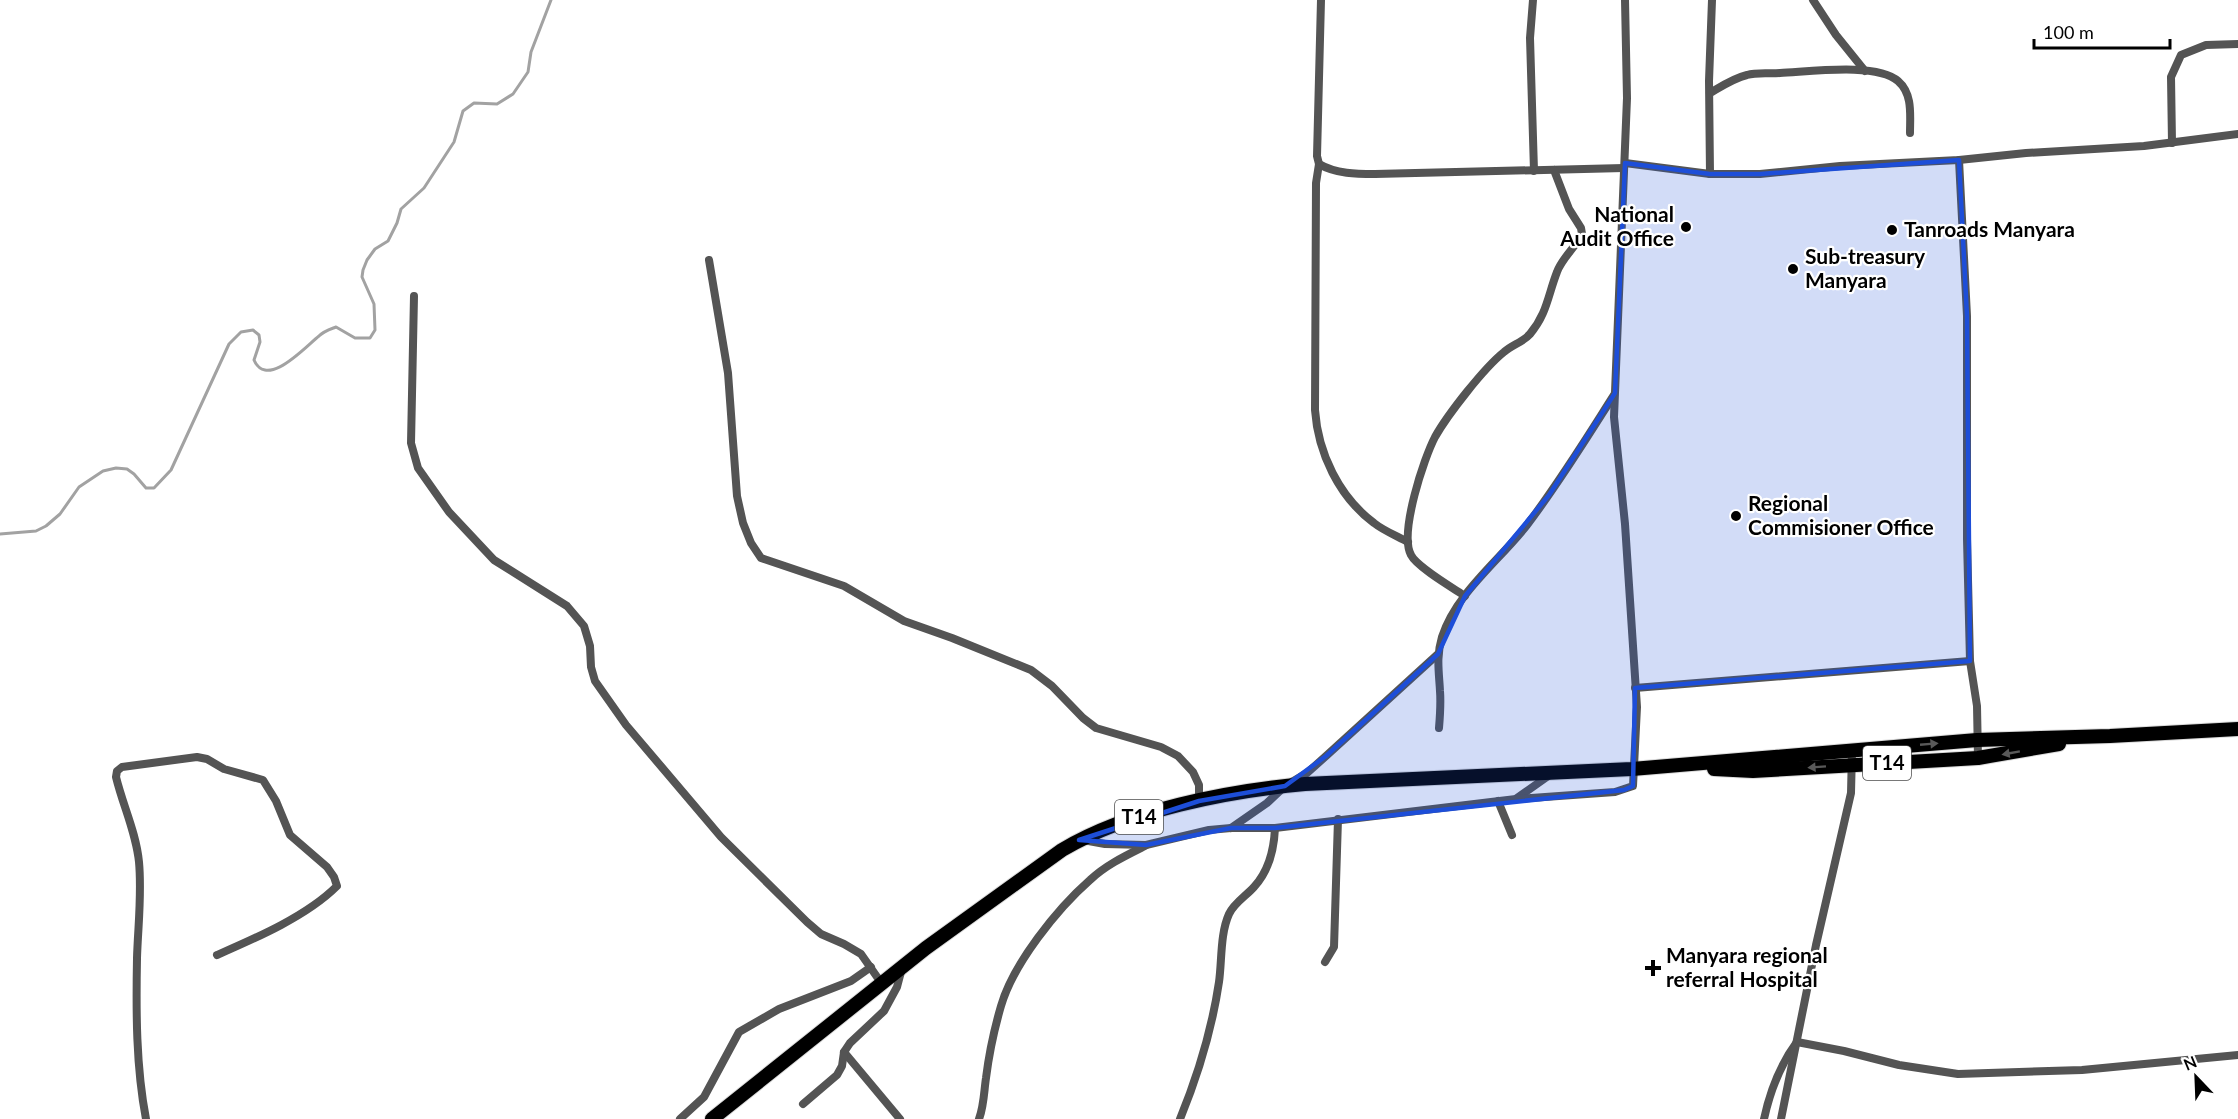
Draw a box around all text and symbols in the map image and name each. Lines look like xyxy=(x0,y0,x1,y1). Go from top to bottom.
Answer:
scale bar xyxy=(2034,12,2170,50)
text: 100 m xyxy=(2043,21,2094,43)
place label: National Audit Office xyxy=(1559,201,1674,250)
place label: Tanroads Manyara xyxy=(1904,216,2075,241)
marker: National Audit Office xyxy=(1679,220,1693,234)
marker: Tanroads Manyara xyxy=(1885,223,1899,237)
place label: Sub-treasury Manyara xyxy=(1805,243,1926,292)
marker: Sub-treasury Manyara xyxy=(1786,262,1800,276)
place label: Regional Commisioner Office xyxy=(1748,490,1934,539)
marker: Regional Commisioner Office xyxy=(1729,509,1743,523)
one-way arrow xyxy=(1919,739,1938,749)
road number: T14 xyxy=(1863,746,1911,780)
one-way arrow xyxy=(2002,748,2021,757)
one-way arrow xyxy=(1807,762,1826,771)
road number: T14 xyxy=(1115,800,1163,834)
place label: Manyara regional referral Hospital xyxy=(1666,942,1828,991)
marker: Manyara regional referral Hospital xyxy=(1644,959,1662,977)
north arrow xyxy=(2166,1047,2226,1107)
text: N xyxy=(2181,1052,2199,1074)

